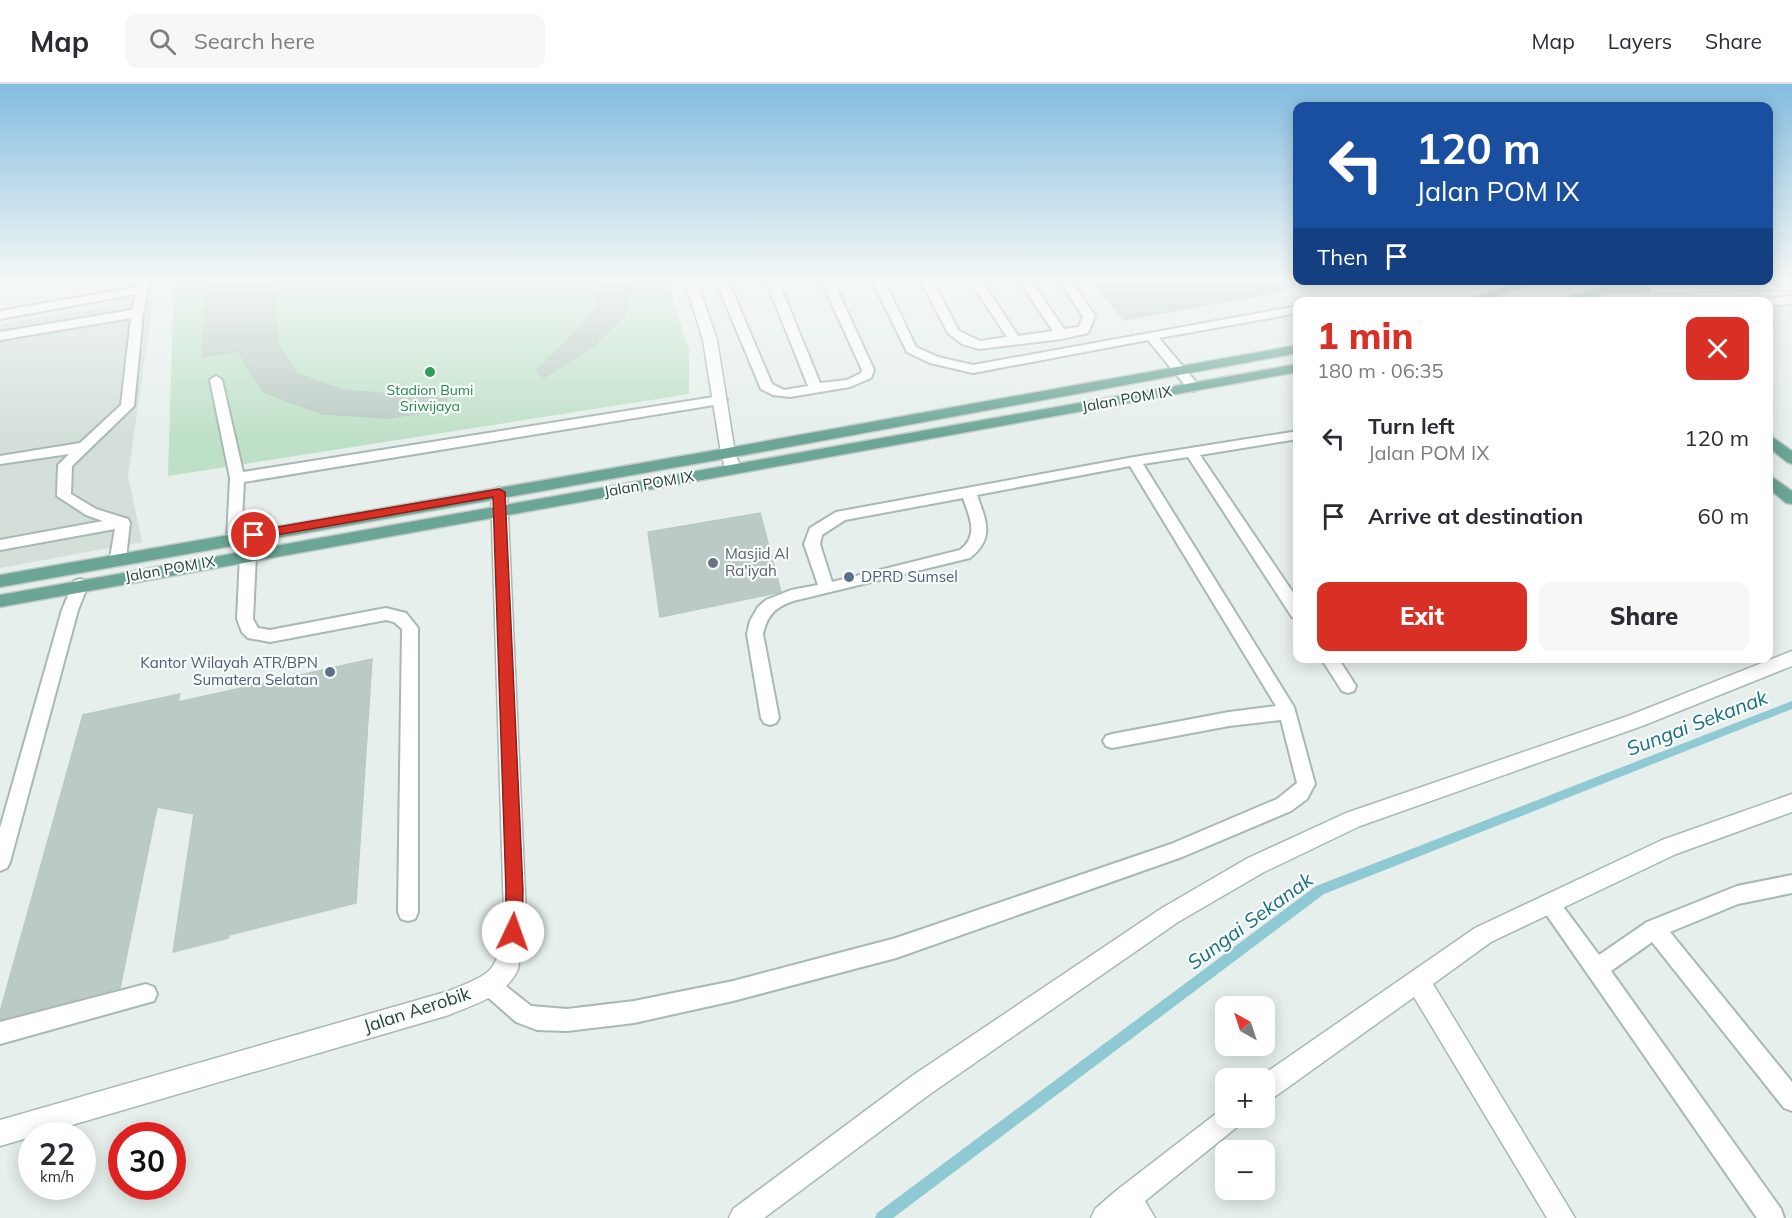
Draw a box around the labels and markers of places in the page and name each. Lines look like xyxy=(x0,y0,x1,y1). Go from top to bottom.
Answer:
marker: Stadion Bumi Sriwijaya xyxy=(423,365,437,379)
place label: Stadion Bumi Sriwijaya xyxy=(387,381,473,415)
pin xyxy=(228,509,279,560)
place label: Masjid Al Ra'iyah xyxy=(725,544,789,580)
marker: Masjid Al Ra'iyah xyxy=(706,556,720,570)
place label: DPRD Sumsel xyxy=(861,567,958,586)
marker: DPRD Sumsel xyxy=(842,570,856,584)
place label: Kantor Wilayah ATR/BPN Sumatera Selatan xyxy=(140,653,318,689)
marker: Kantor Wilayah ATR/BPN Sumatera Selatan xyxy=(323,665,337,679)

